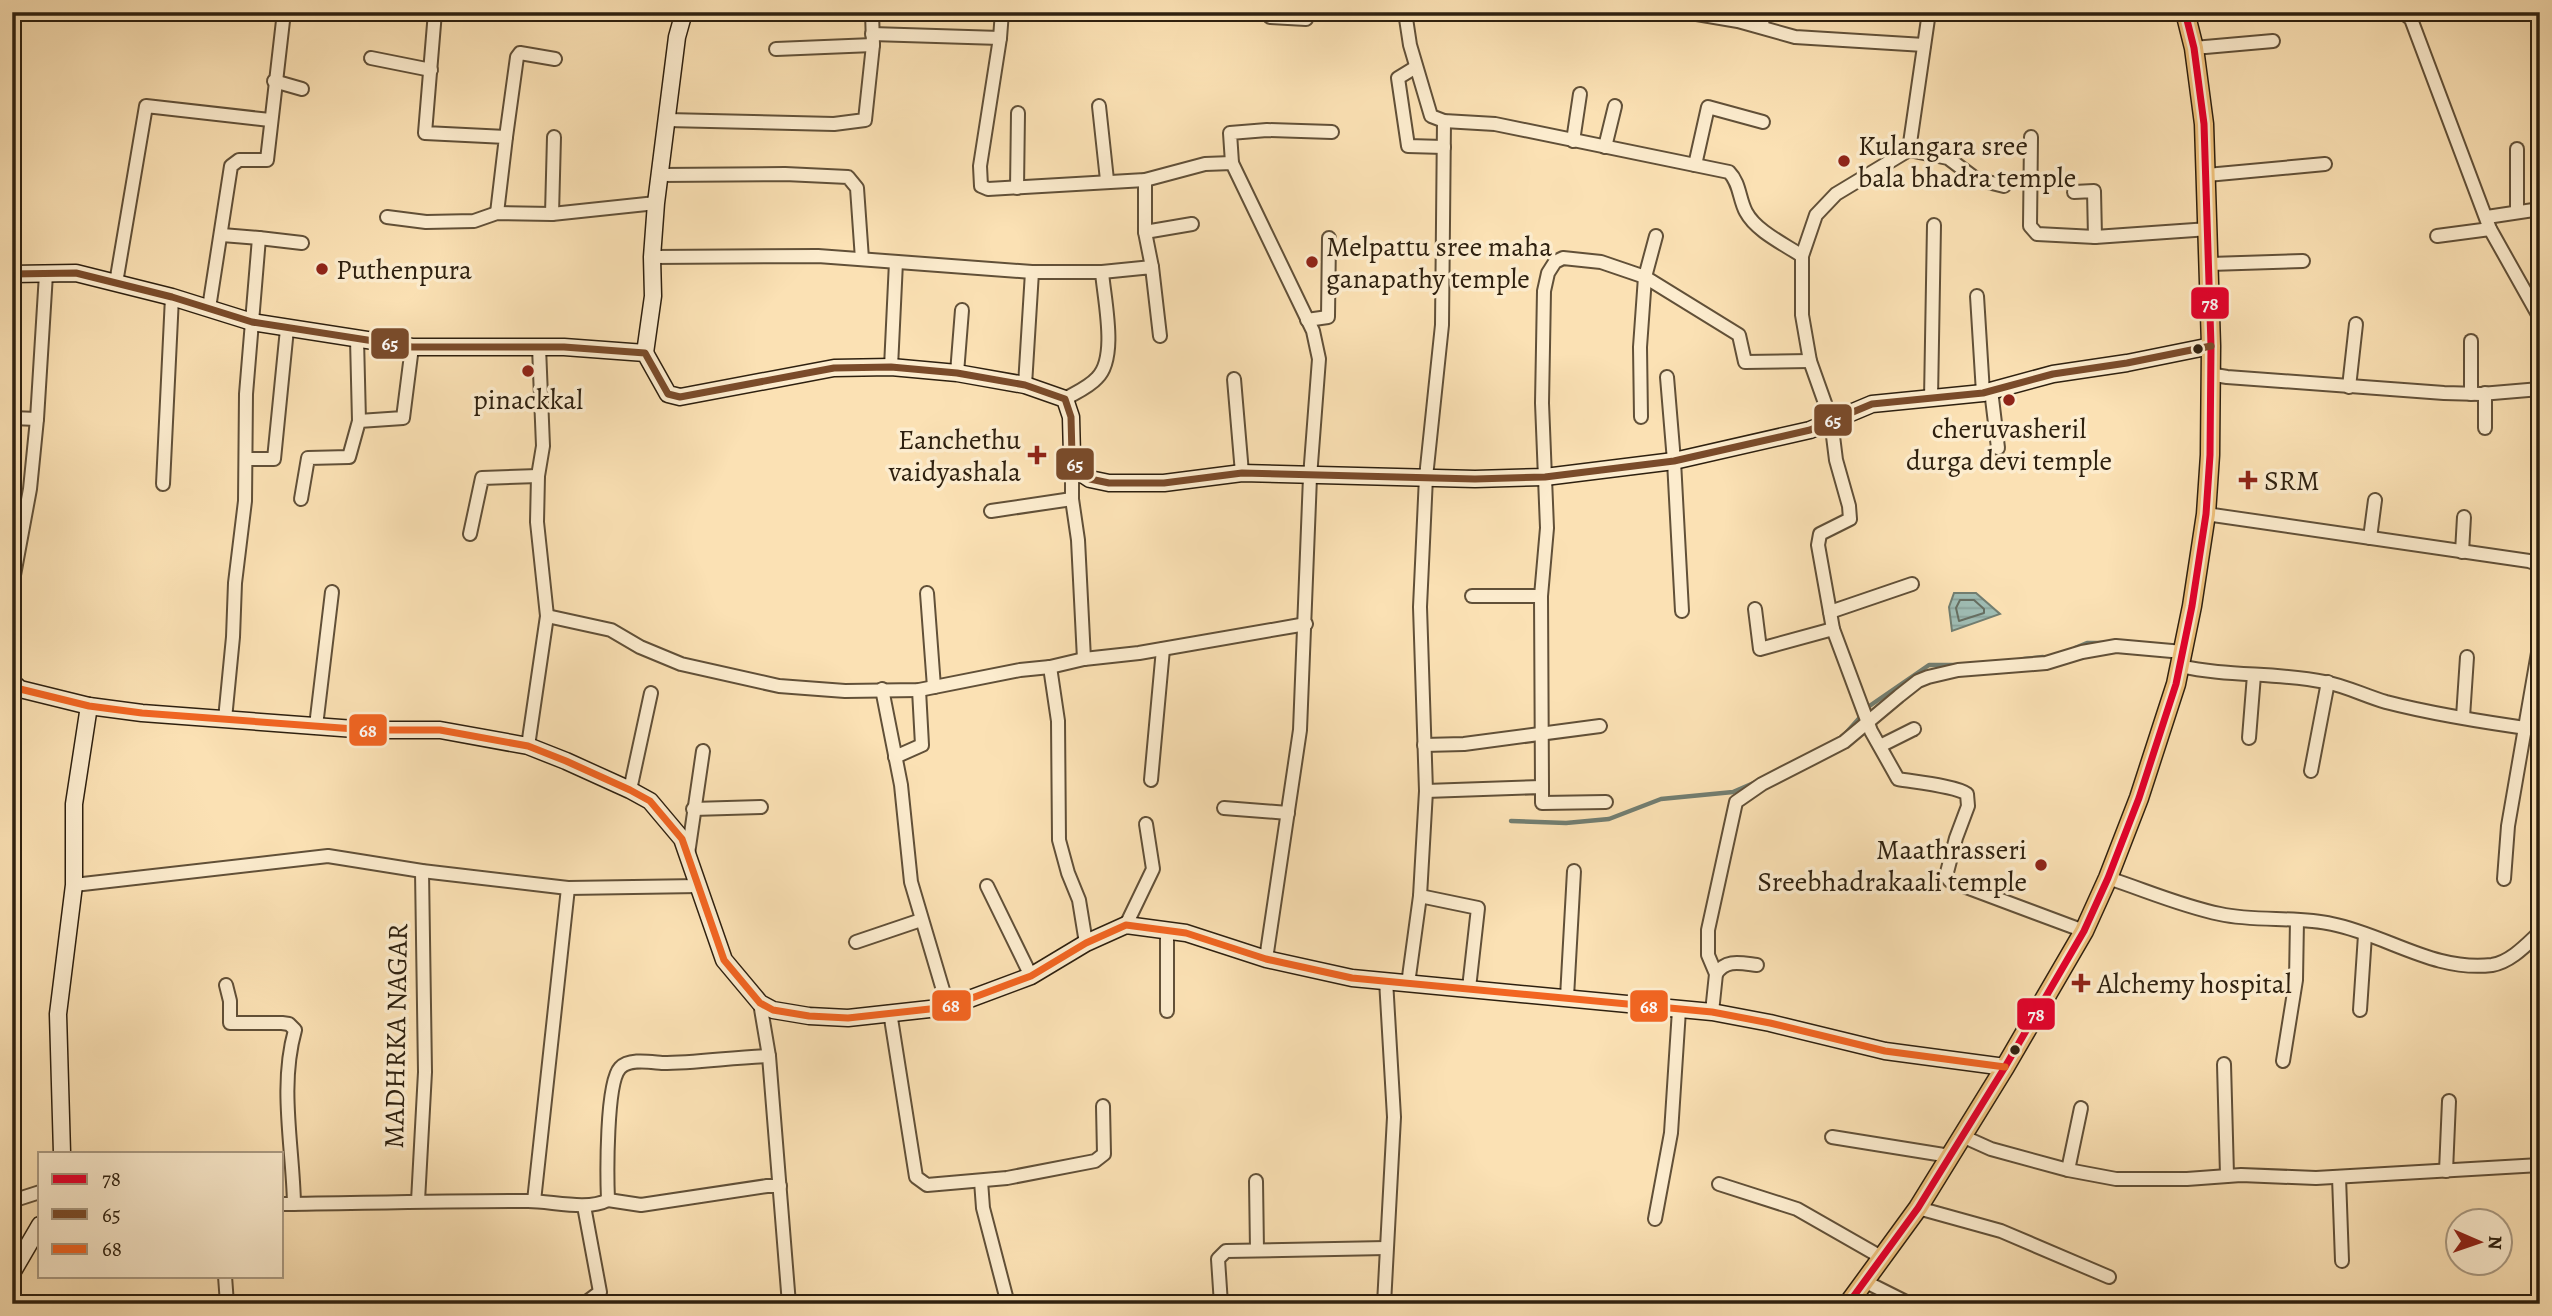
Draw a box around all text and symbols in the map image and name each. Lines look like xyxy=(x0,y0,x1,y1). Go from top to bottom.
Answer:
place label: Kulangara sree bala bhadra temple xyxy=(1858,127,2076,197)
marker: Kulangara sree bala bhadra temple xyxy=(1836,153,1852,169)
place label: Melpattu sree maha ganapathy temple xyxy=(1326,228,1552,298)
place label: Puthenpura xyxy=(336,251,472,289)
marker: Melpattu sree maha ganapathy temple xyxy=(1304,254,1320,270)
marker: Puthenpura xyxy=(314,261,330,277)
line badge: 78 xyxy=(2190,286,2230,320)
text: 78 xyxy=(2201,291,2219,317)
line badge: 65 xyxy=(370,327,410,360)
text: 65 xyxy=(382,331,399,357)
unlabelled marker xyxy=(2191,342,2205,356)
marker: pinackkal xyxy=(520,363,536,379)
place label: pinackkal xyxy=(473,381,583,419)
marker: cheruvasheril durga devi temple xyxy=(2001,392,2017,408)
line badge: 65 xyxy=(1813,403,1853,437)
text: 65 xyxy=(1825,408,1842,434)
place label: cheruvasheril durga devi temple xyxy=(1906,410,2112,480)
place label: Eanchethu vaidyashala xyxy=(888,421,1022,491)
marker: Eanchethu vaidyashala xyxy=(1027,445,1047,465)
line badge: 65 xyxy=(1055,447,1095,481)
text: 65 xyxy=(1067,452,1084,478)
place label: SRM xyxy=(2264,462,2320,500)
marker: SRM xyxy=(2238,470,2258,490)
line badge: 68 xyxy=(348,713,388,747)
text: 68 xyxy=(359,718,377,744)
place label: Maathrasseri Sreebhadrakaali temple xyxy=(1757,831,2027,901)
marker: Maathrasseri Sreebhadrakaali temple xyxy=(2033,857,2049,873)
street label: MADHRKA NAGAR xyxy=(375,923,417,1149)
place label: Alchemy hospital xyxy=(2096,965,2292,1003)
marker: Alchemy hospital xyxy=(2071,973,2091,993)
line badge: 68 xyxy=(931,989,972,1022)
line badge: 68 xyxy=(1629,989,1669,1023)
text: 68 xyxy=(942,993,960,1019)
text: 68 xyxy=(1640,994,1658,1020)
line badge: 78 xyxy=(2016,997,2056,1031)
text: 78 xyxy=(2027,1002,2045,1028)
unlabelled marker xyxy=(2008,1043,2022,1057)
legend xyxy=(38,1152,284,1278)
text: 78 xyxy=(102,1165,121,1193)
text: 65 xyxy=(102,1201,121,1229)
north arrow xyxy=(2444,1208,2514,1278)
text: 68 xyxy=(102,1235,122,1263)
text: N xyxy=(2482,1235,2508,1250)

